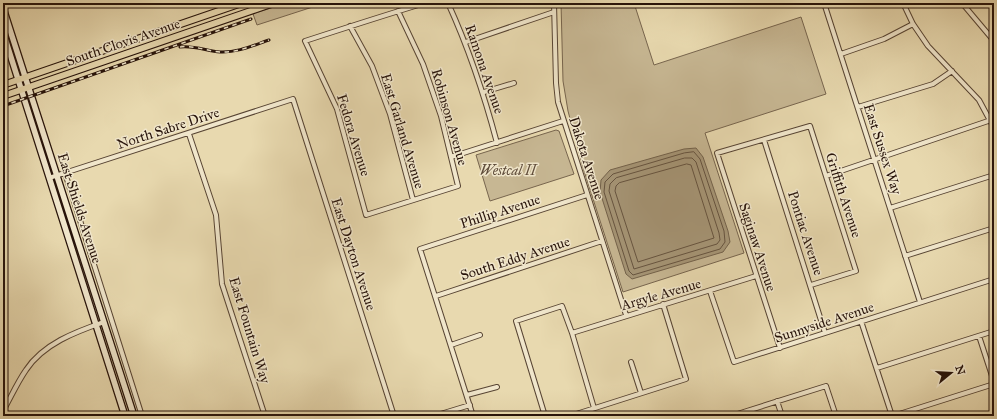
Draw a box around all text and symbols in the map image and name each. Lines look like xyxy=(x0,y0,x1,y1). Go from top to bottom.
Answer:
street label: South Clovis Avenue xyxy=(64,15,183,70)
street label: Ramona Avenue xyxy=(461,22,508,116)
street label: Robinson Avenue xyxy=(428,67,472,168)
street label: East Garland Avenue xyxy=(377,71,428,191)
street label: Fedora Avenue xyxy=(333,92,374,178)
street label: East Sussex Way xyxy=(860,101,905,197)
street label: North Sabre Drive xyxy=(115,104,222,153)
street label: Dakota Avenue xyxy=(565,114,608,202)
street label: East Shields Avenue xyxy=(54,151,105,266)
street label: Griffith Avenue xyxy=(822,151,865,240)
park label: Westcal II xyxy=(480,162,539,179)
street label: Pontiac Avenue xyxy=(784,189,827,278)
street label: Phillip Avenue xyxy=(458,190,542,232)
street label: East Dayton Avenue xyxy=(327,196,380,313)
street label: Saginaw Avenue xyxy=(735,201,780,294)
street label: South Eddy Avenue xyxy=(458,233,572,284)
street label: East Fountain Way xyxy=(225,275,274,386)
street label: Argyle Avenue xyxy=(618,275,703,314)
street label: Sunnyside Avenue xyxy=(772,298,876,347)
north arrow xyxy=(931,353,971,393)
text: N xyxy=(952,364,968,377)

